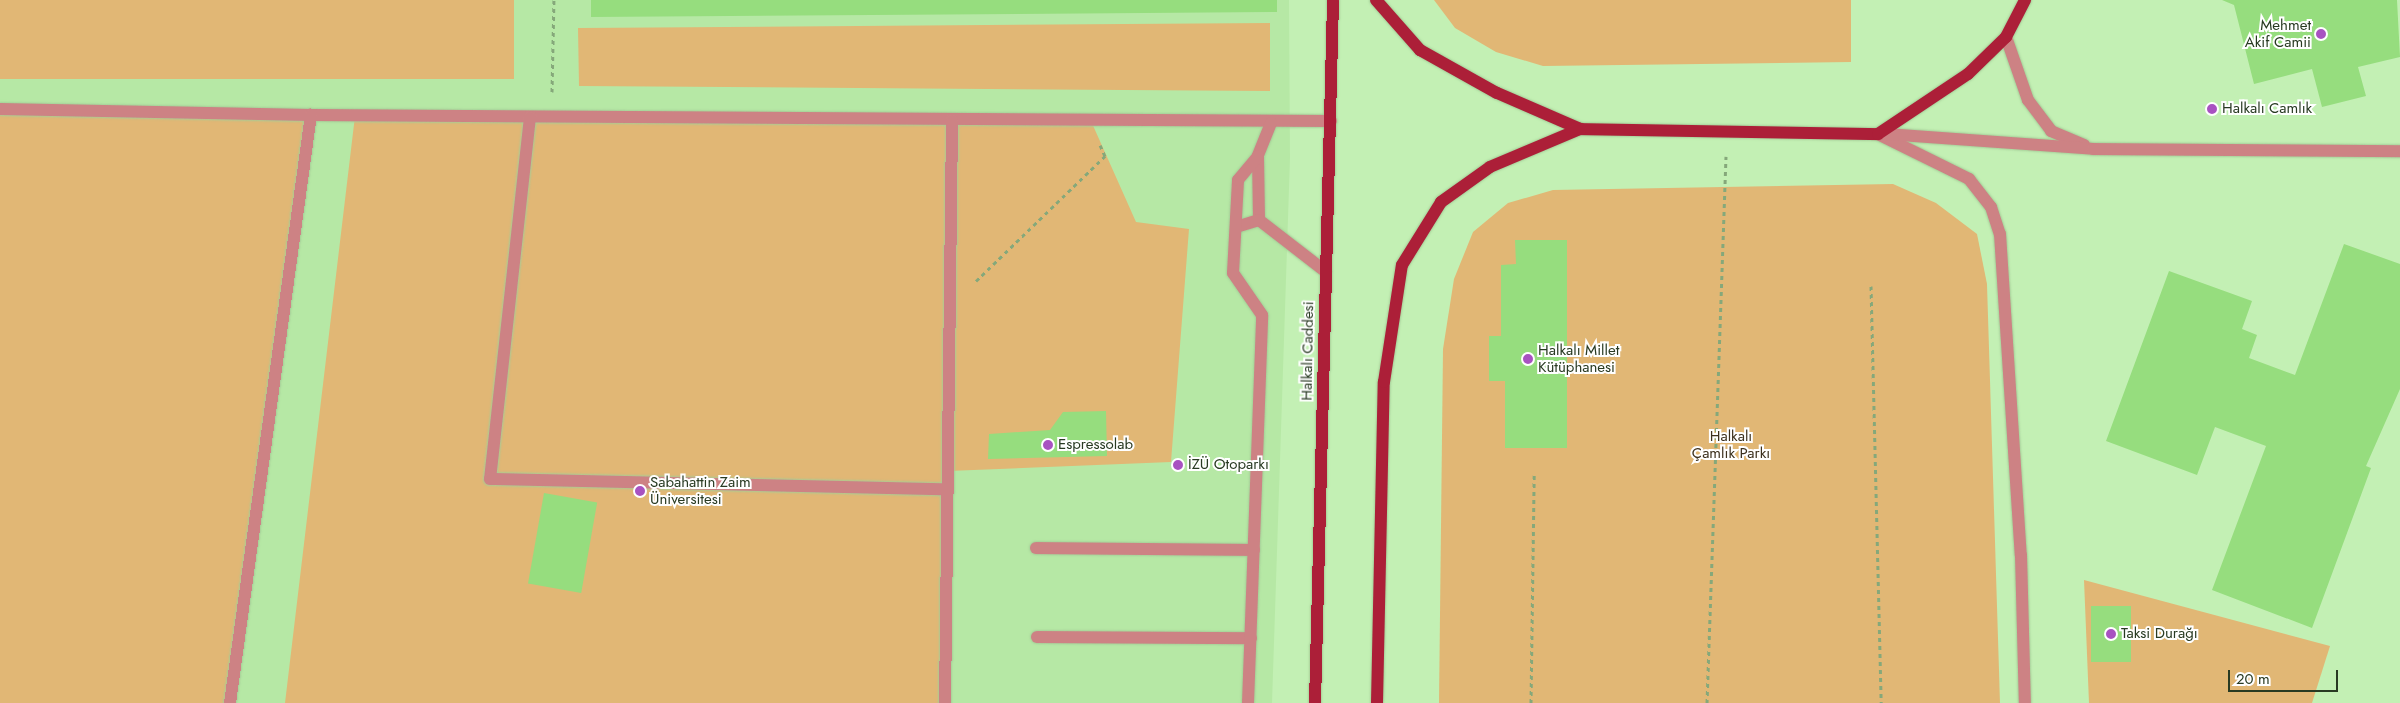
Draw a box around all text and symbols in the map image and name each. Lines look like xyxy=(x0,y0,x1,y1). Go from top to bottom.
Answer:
place label: Mehmet Akif Camii xyxy=(2245,16,2311,51)
marker: Mehmet Akif Camii xyxy=(2315,28,2327,40)
place label: Halkalı Camlık xyxy=(2222,100,2312,118)
marker: Halkalı Camlık xyxy=(2206,103,2218,115)
street label: Halkalı Caddesi xyxy=(1298,301,1318,401)
place label: Halkalı Millet Kütüphanesi xyxy=(1538,341,1619,376)
marker: Halkalı Millet Kütüphanesi xyxy=(1522,353,1534,365)
park label: Halkalı Çamlık Parkı xyxy=(1692,427,1770,462)
place label: Espressolab xyxy=(1058,436,1133,454)
marker: Espressolab xyxy=(1042,439,1054,451)
place label: İZÜ Otoparkı xyxy=(1188,456,1269,474)
marker: İZÜ Otoparkı xyxy=(1172,459,1184,471)
place label: Sabahattin Zaim Üniversitesi xyxy=(650,473,751,508)
marker: Sabahattin Zaim Üniversitesi xyxy=(634,485,646,497)
place label: Taksi Durağı xyxy=(2121,625,2198,643)
marker: Taksi Durağı xyxy=(2105,628,2117,640)
scale bar xyxy=(2230,660,2340,692)
text: 20 m xyxy=(2236,668,2270,690)

